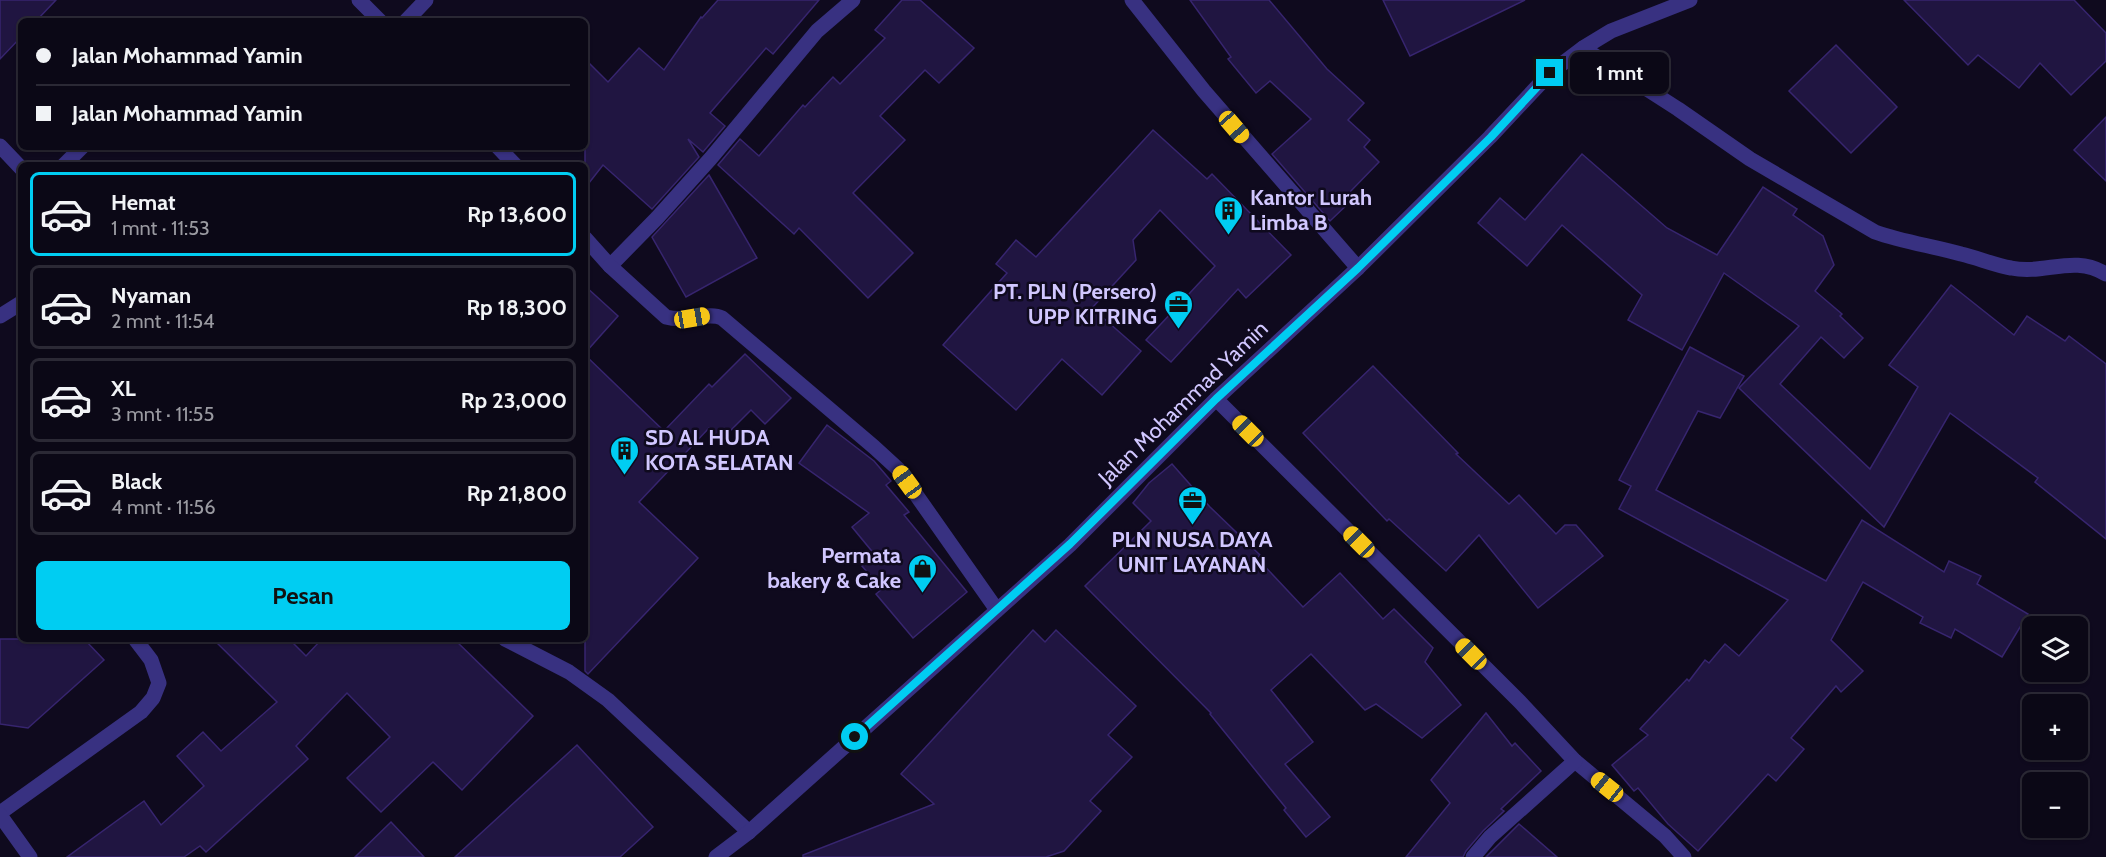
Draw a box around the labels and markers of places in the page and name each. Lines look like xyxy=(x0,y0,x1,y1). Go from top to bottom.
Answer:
place label: Kantor Lurah Limba B xyxy=(1250,184,1372,236)
building icon: Kantor Lurah Limba B xyxy=(1213,194,1245,236)
place label: PT. PLN (Persero) UPP KITRING xyxy=(993,278,1157,330)
office icon: PT. PLN (Persero) UPP KITRING xyxy=(1162,288,1194,330)
place label: SD AL HUDA KOTA SELATAN xyxy=(645,424,794,476)
building icon: SD AL HUDA KOTA SELATAN xyxy=(608,434,640,476)
office icon: PLN NUSA DAYA UNIT LAYANAN xyxy=(1176,484,1208,526)
place label: PLN NUSA DAYA UNIT LAYANAN xyxy=(1112,526,1273,578)
place label: Permata bakery & Cake xyxy=(767,542,901,594)
shop icon: Permata bakery & Cake xyxy=(906,552,938,594)

